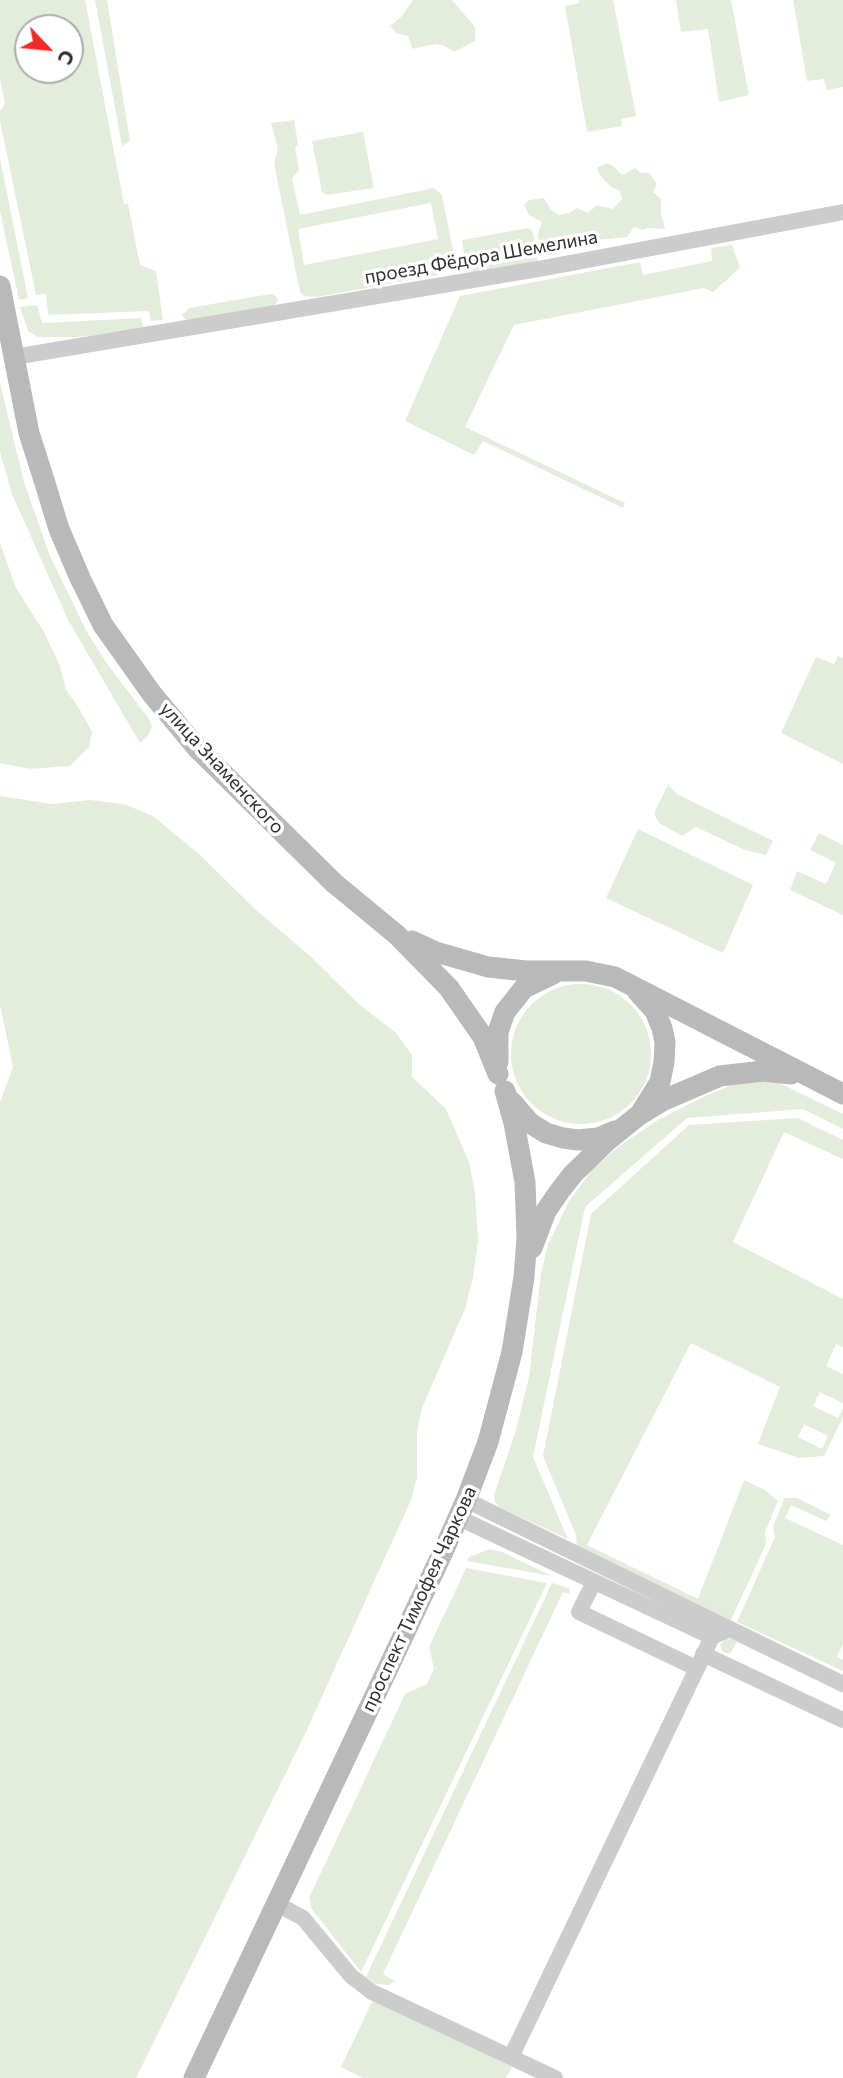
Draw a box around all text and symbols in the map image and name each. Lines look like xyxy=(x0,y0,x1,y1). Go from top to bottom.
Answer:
north arrow xyxy=(14,14,84,84)
text: С xyxy=(53,47,80,68)
street label: проезд Фёдора Шемелина xyxy=(363,225,599,289)
street label: улица Знаменского xyxy=(155,698,289,838)
street label: проспект Тимофея Чаркова xyxy=(357,1483,481,1715)

